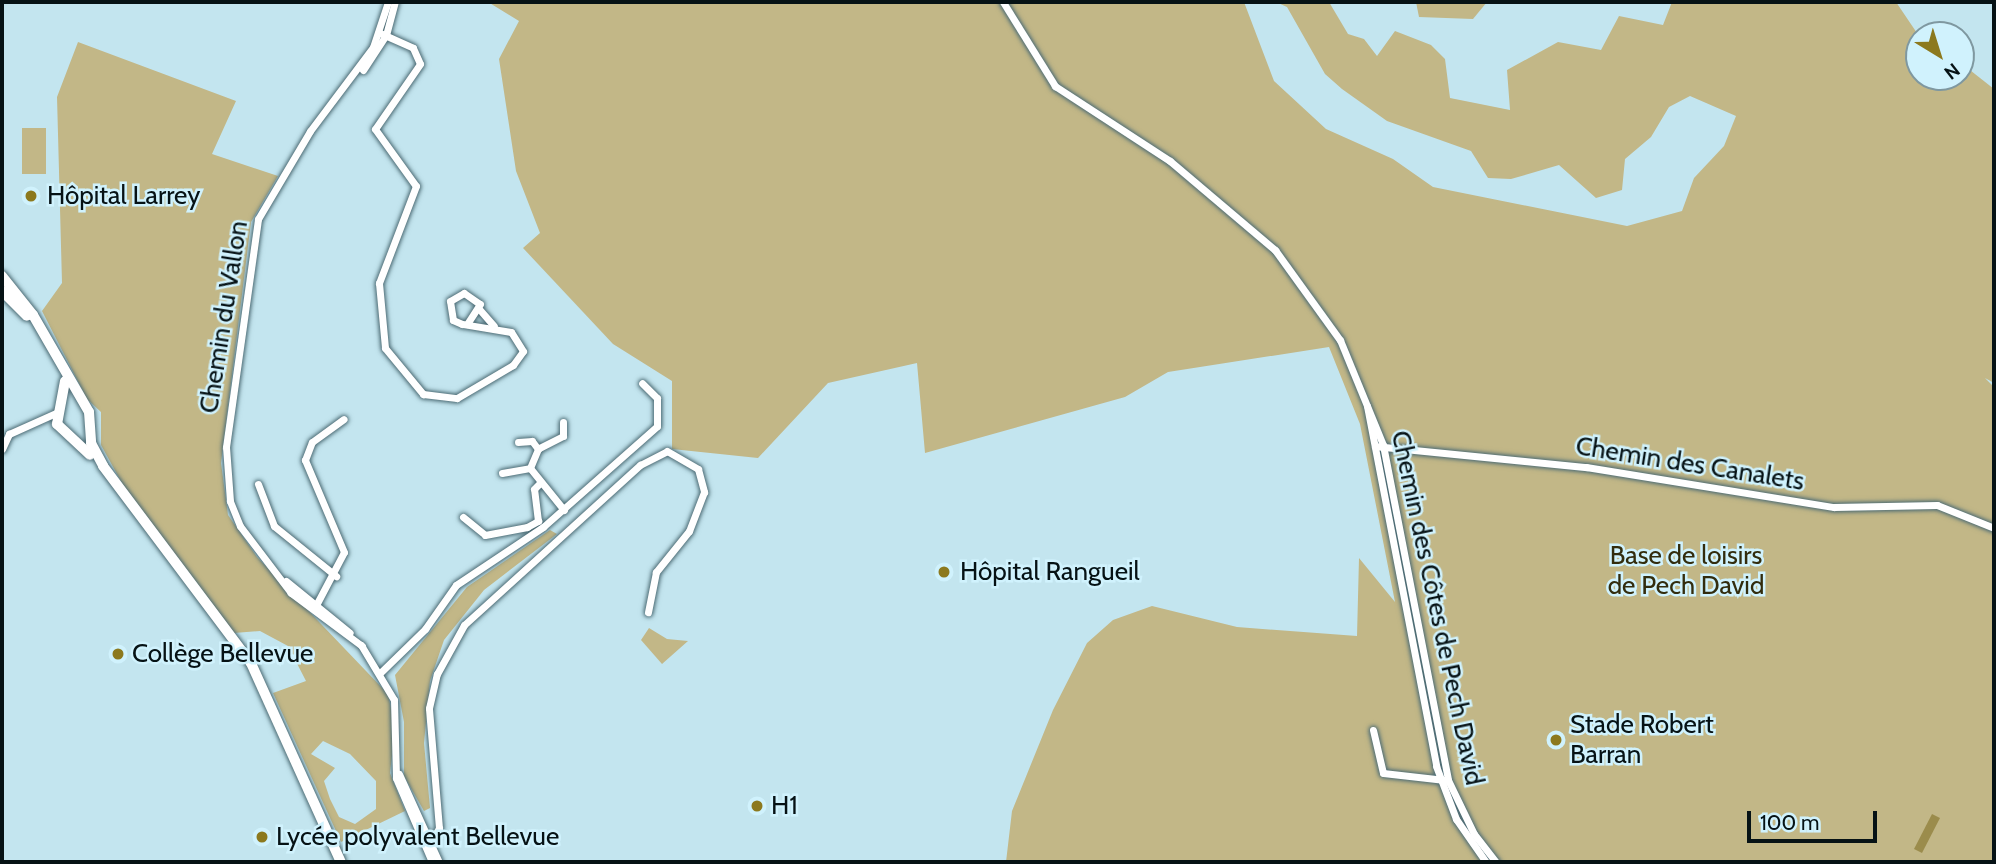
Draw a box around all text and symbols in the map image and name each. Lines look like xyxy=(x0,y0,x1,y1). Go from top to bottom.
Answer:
north arrow xyxy=(1905,21,1975,91)
text: N xyxy=(1940,58,1964,85)
place label: Hôpital Larrey xyxy=(47,180,200,212)
marker: Hôpital Larrey xyxy=(21,186,41,206)
street label: Chemin du Vallon xyxy=(193,219,255,415)
street label: Chemin des Côtes de Pech David xyxy=(1384,428,1490,788)
street label: Chemin des Canalets xyxy=(1574,431,1806,497)
park label: Base de loisirs de Pech David xyxy=(1608,540,1764,602)
place label: Hôpital Rangueil xyxy=(960,556,1140,588)
marker: Hôpital Rangueil xyxy=(934,562,954,582)
place label: Collège Bellevue xyxy=(132,638,313,670)
marker: Collège Bellevue xyxy=(110,646,126,662)
place label: Stade Robert Barran xyxy=(1570,709,1714,770)
marker: Stade Robert Barran xyxy=(1548,732,1564,748)
place label: H1 xyxy=(771,790,798,822)
marker: H1 xyxy=(749,798,765,814)
scale bar xyxy=(1751,798,1881,842)
text: 100 m xyxy=(1760,810,1819,835)
place label: Lycée polyvalent Bellevue xyxy=(276,821,559,853)
marker: Lycée polyvalent Bellevue xyxy=(254,829,270,845)

